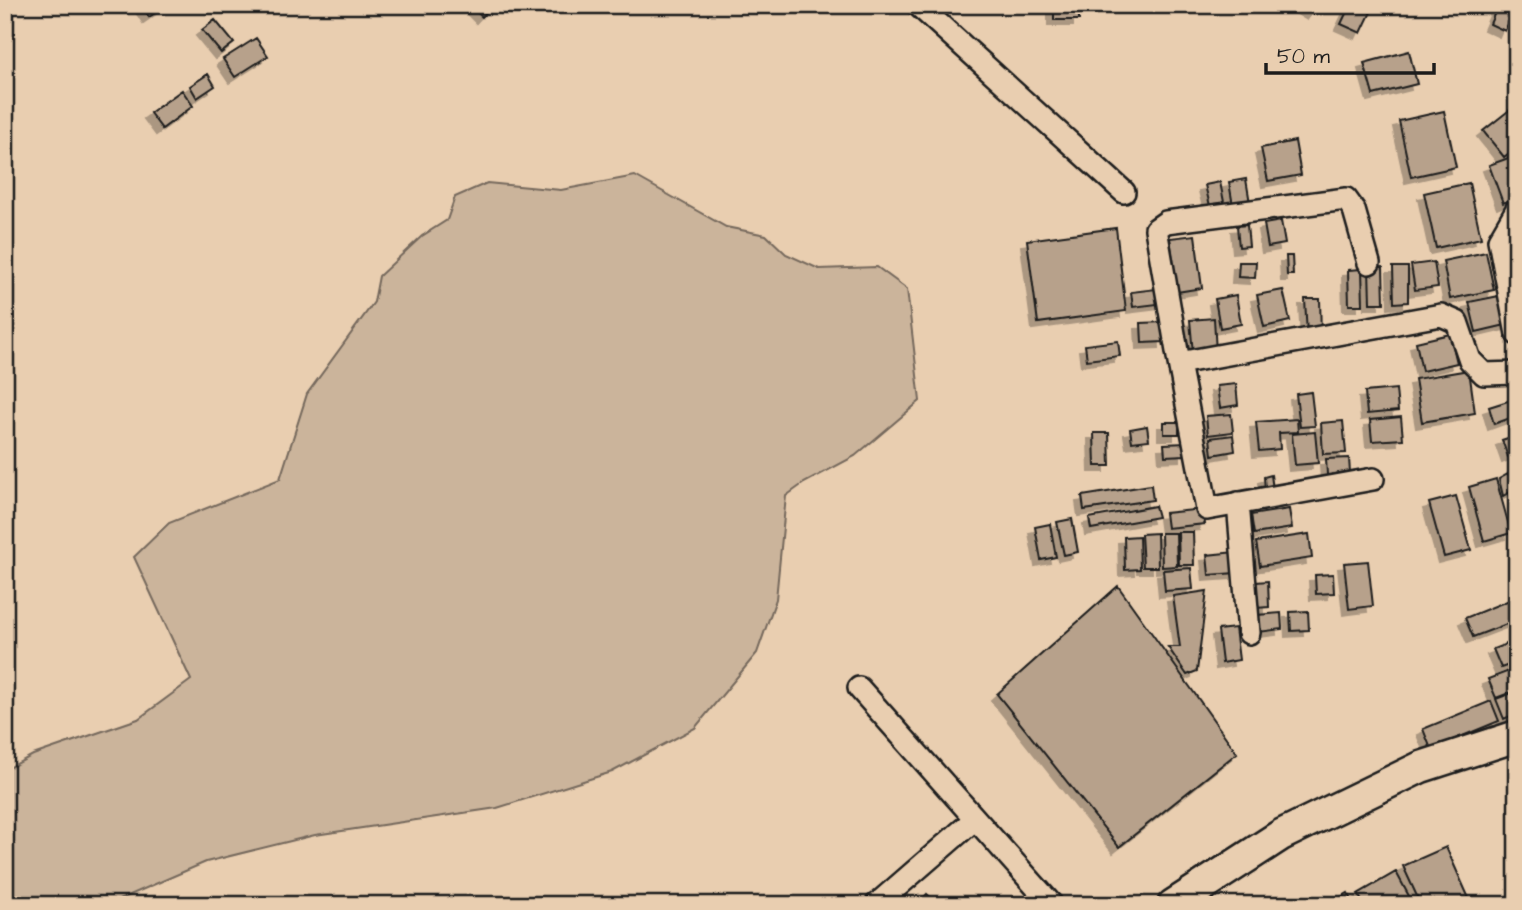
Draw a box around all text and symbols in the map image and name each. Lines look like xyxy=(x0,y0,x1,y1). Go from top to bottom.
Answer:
scale bar xyxy=(1266,32,1434,76)
text: 50 m xyxy=(1277,42,1331,71)

